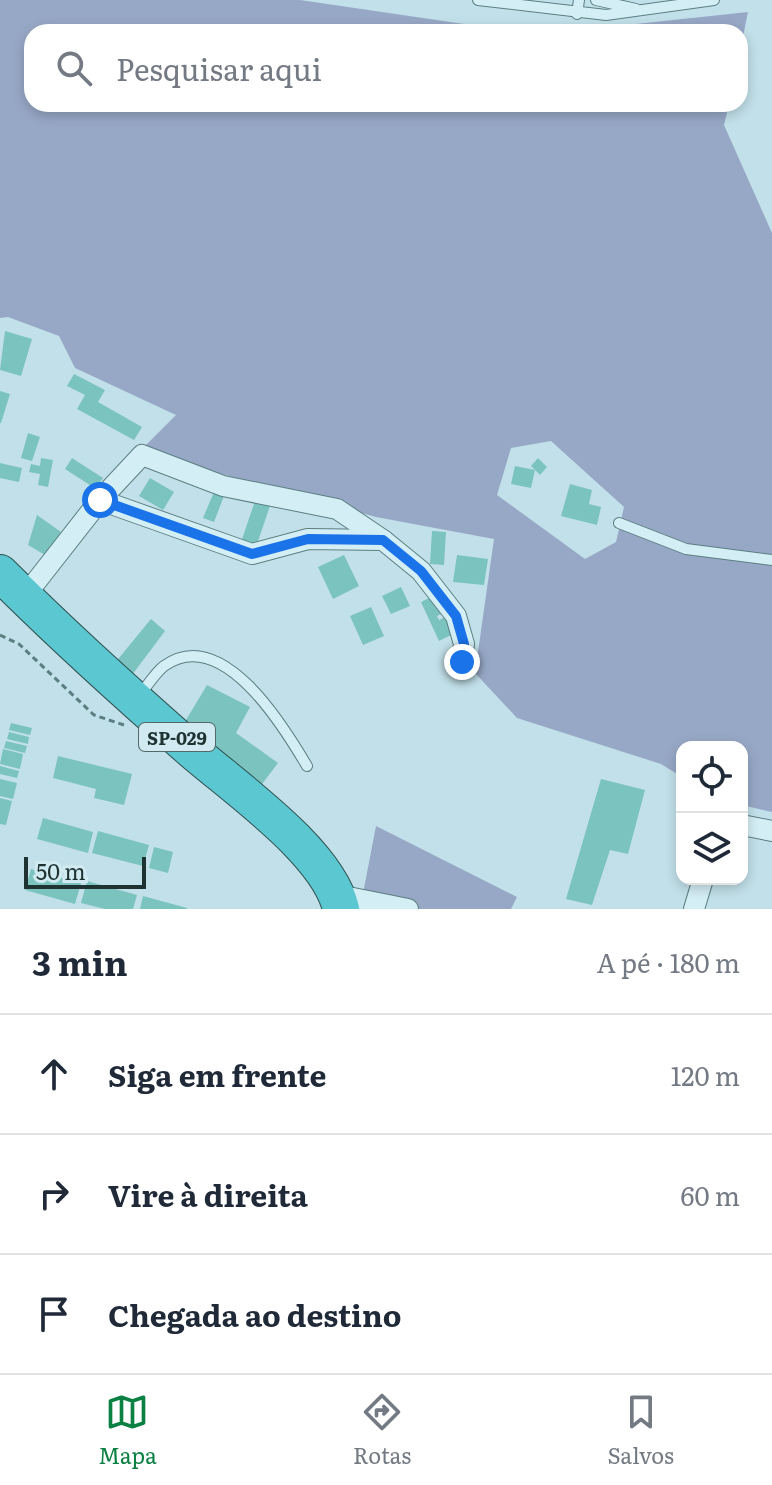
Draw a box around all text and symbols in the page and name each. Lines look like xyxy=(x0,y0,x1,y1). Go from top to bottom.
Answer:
search box xyxy=(24,24,748,112)
icon: search xyxy=(52,46,96,90)
text: Pesquisar aqui xyxy=(116,46,322,90)
route start xyxy=(82,482,118,518)
route end xyxy=(444,644,480,680)
road number: SP-029 xyxy=(139,723,215,751)
map controls xyxy=(676,741,748,885)
button: locate xyxy=(676,741,748,813)
button: layers xyxy=(676,813,748,885)
scale bar xyxy=(24,853,146,889)
text: 50 m xyxy=(36,854,86,887)
text: 3 min xyxy=(32,936,128,986)
text: A pé · 180 m xyxy=(597,942,740,981)
icon: ahead xyxy=(32,1052,76,1096)
text: Siga em frente xyxy=(108,1052,327,1096)
text: 120 m xyxy=(671,1055,740,1094)
icon: right xyxy=(32,1172,76,1216)
text: Vire à direita xyxy=(108,1172,308,1216)
text: 60 m xyxy=(681,1175,740,1214)
icon: arrive xyxy=(32,1292,76,1336)
text: Chegada ao destino xyxy=(108,1292,401,1336)
tab: Mapa xyxy=(98,1390,157,1471)
tab: Rotas xyxy=(353,1390,411,1471)
tab: Salvos xyxy=(607,1390,674,1471)

